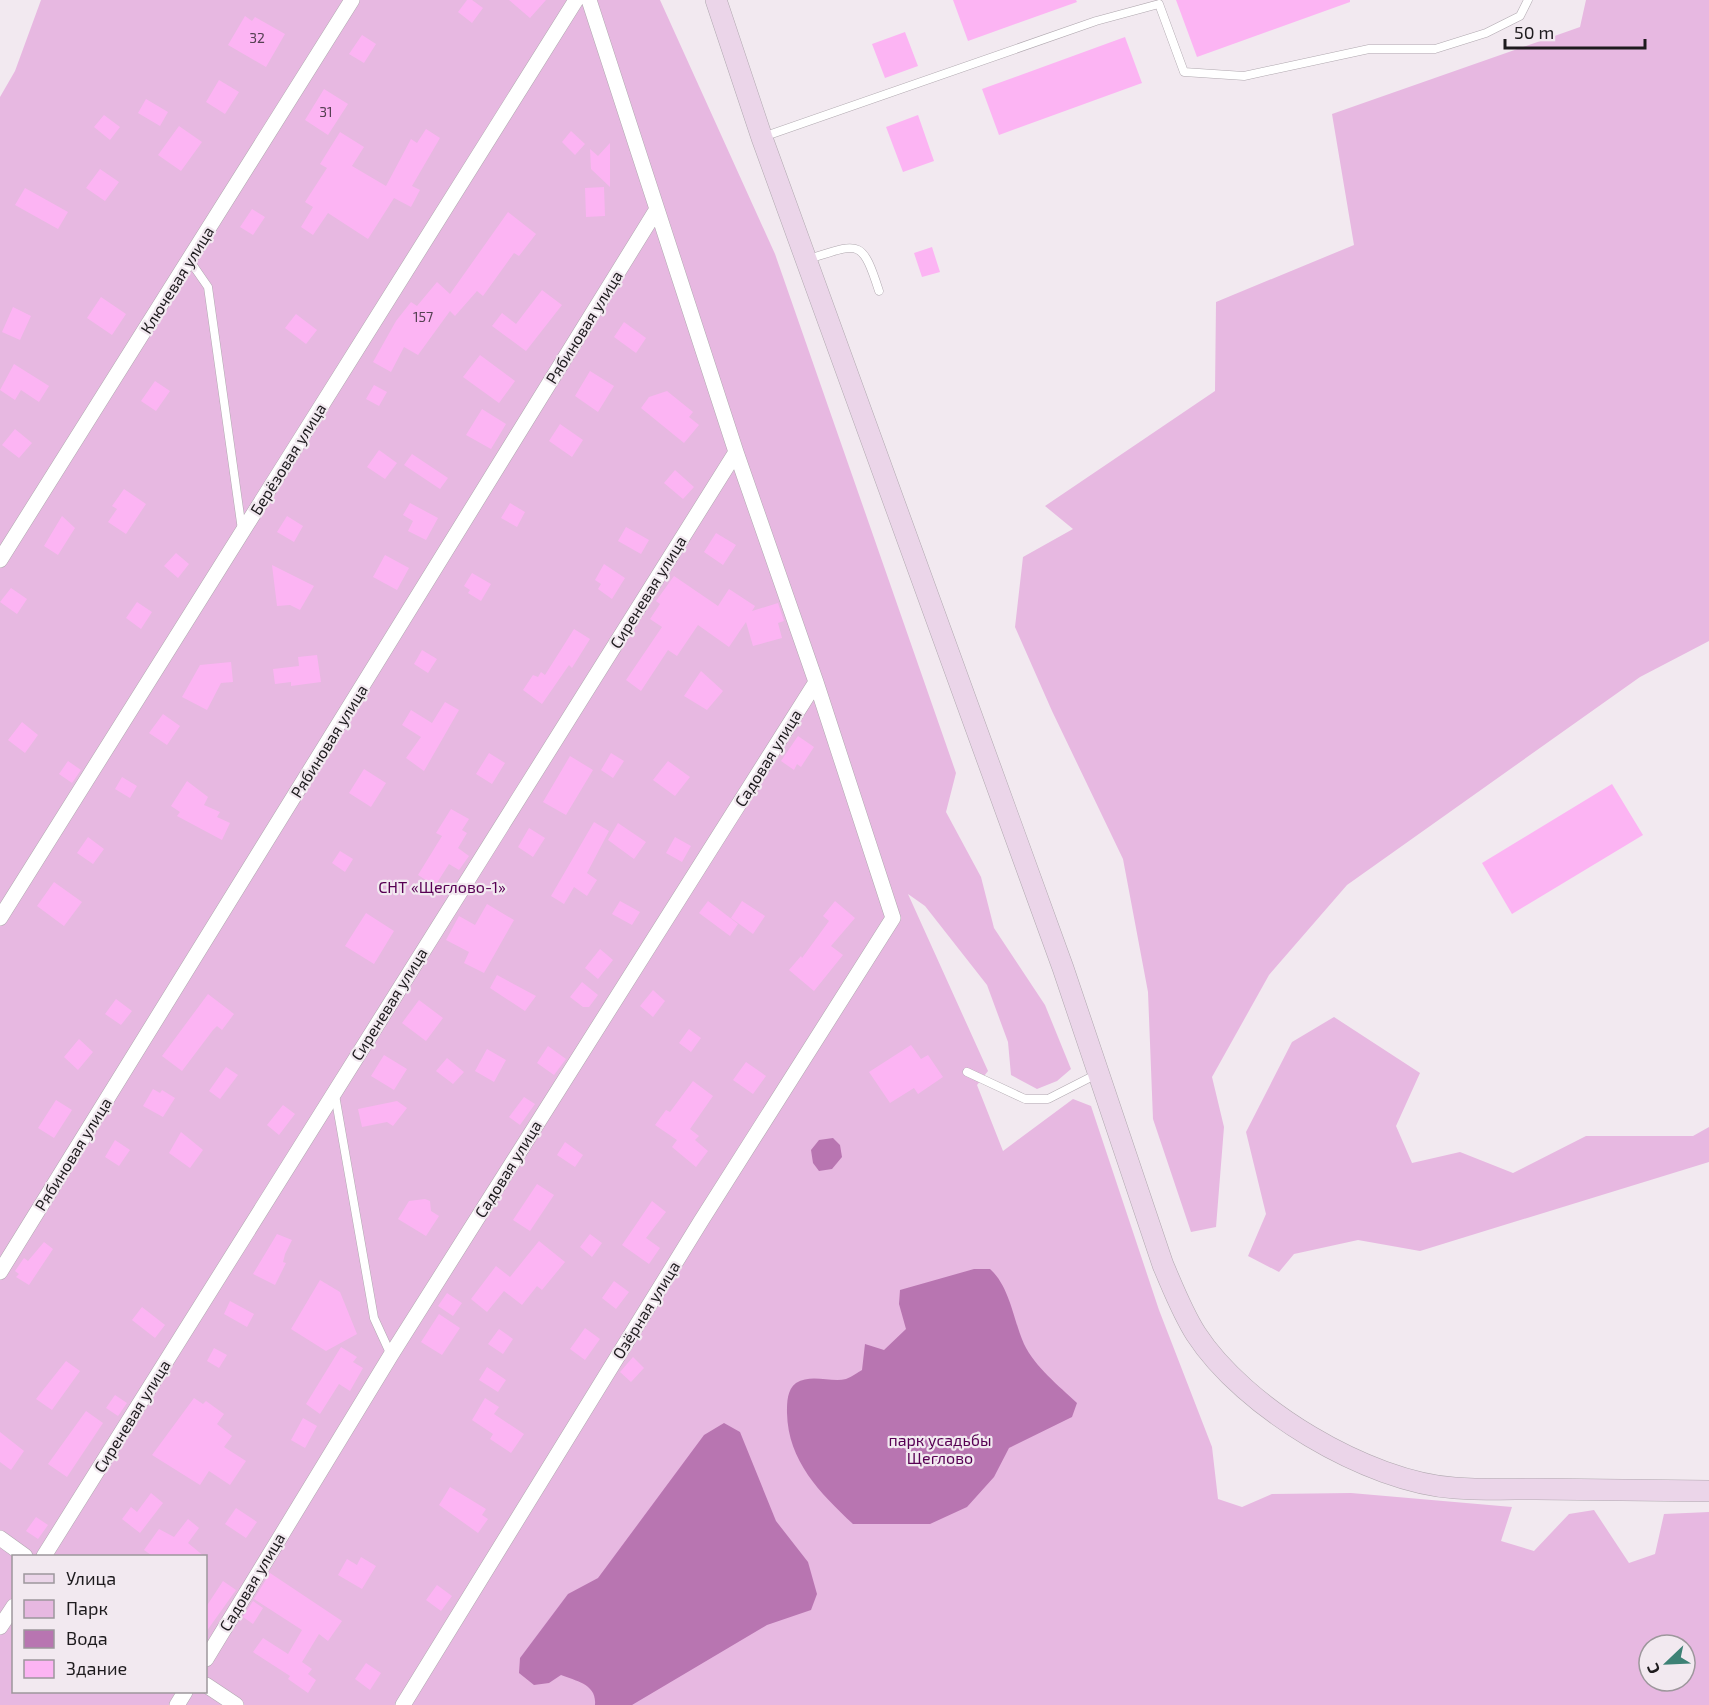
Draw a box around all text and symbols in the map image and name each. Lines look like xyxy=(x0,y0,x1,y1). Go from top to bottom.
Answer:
scale bar xyxy=(1505,12,1644,50)
text: 50 m xyxy=(1514,21,1554,43)
house number: 32 xyxy=(249,29,265,46)
house number: 31 xyxy=(319,103,333,120)
street label: Ключевая улица xyxy=(136,222,218,338)
street label: Рябиновая улица xyxy=(541,267,627,387)
house number: 157 xyxy=(413,308,433,325)
street label: Берёзовая улица xyxy=(246,399,330,519)
street label: Сиреневая улица xyxy=(605,532,691,652)
street label: Рябиновая улица xyxy=(286,681,372,801)
street label: Садовая улица xyxy=(730,706,806,810)
park label: СНТ «Щеглово-1» xyxy=(378,877,506,896)
street label: Сиреневая улица xyxy=(346,944,432,1064)
street label: Рябиновая улица xyxy=(30,1094,116,1214)
street label: Садовая улица xyxy=(470,1117,546,1221)
street label: Озёрная улица xyxy=(608,1257,684,1363)
street label: Сиреневая улица xyxy=(89,1356,175,1476)
park label: парк усадьбы Щеглово xyxy=(889,1430,992,1467)
street label: Садовая улица xyxy=(215,1529,289,1635)
legend xyxy=(12,1555,207,1693)
text: Улица xyxy=(66,1567,116,1589)
text: Парк xyxy=(66,1597,108,1619)
text: Вода xyxy=(66,1627,108,1649)
north arrow xyxy=(1637,1633,1697,1693)
text: Здание xyxy=(66,1657,127,1679)
text: С xyxy=(1642,1661,1663,1677)

